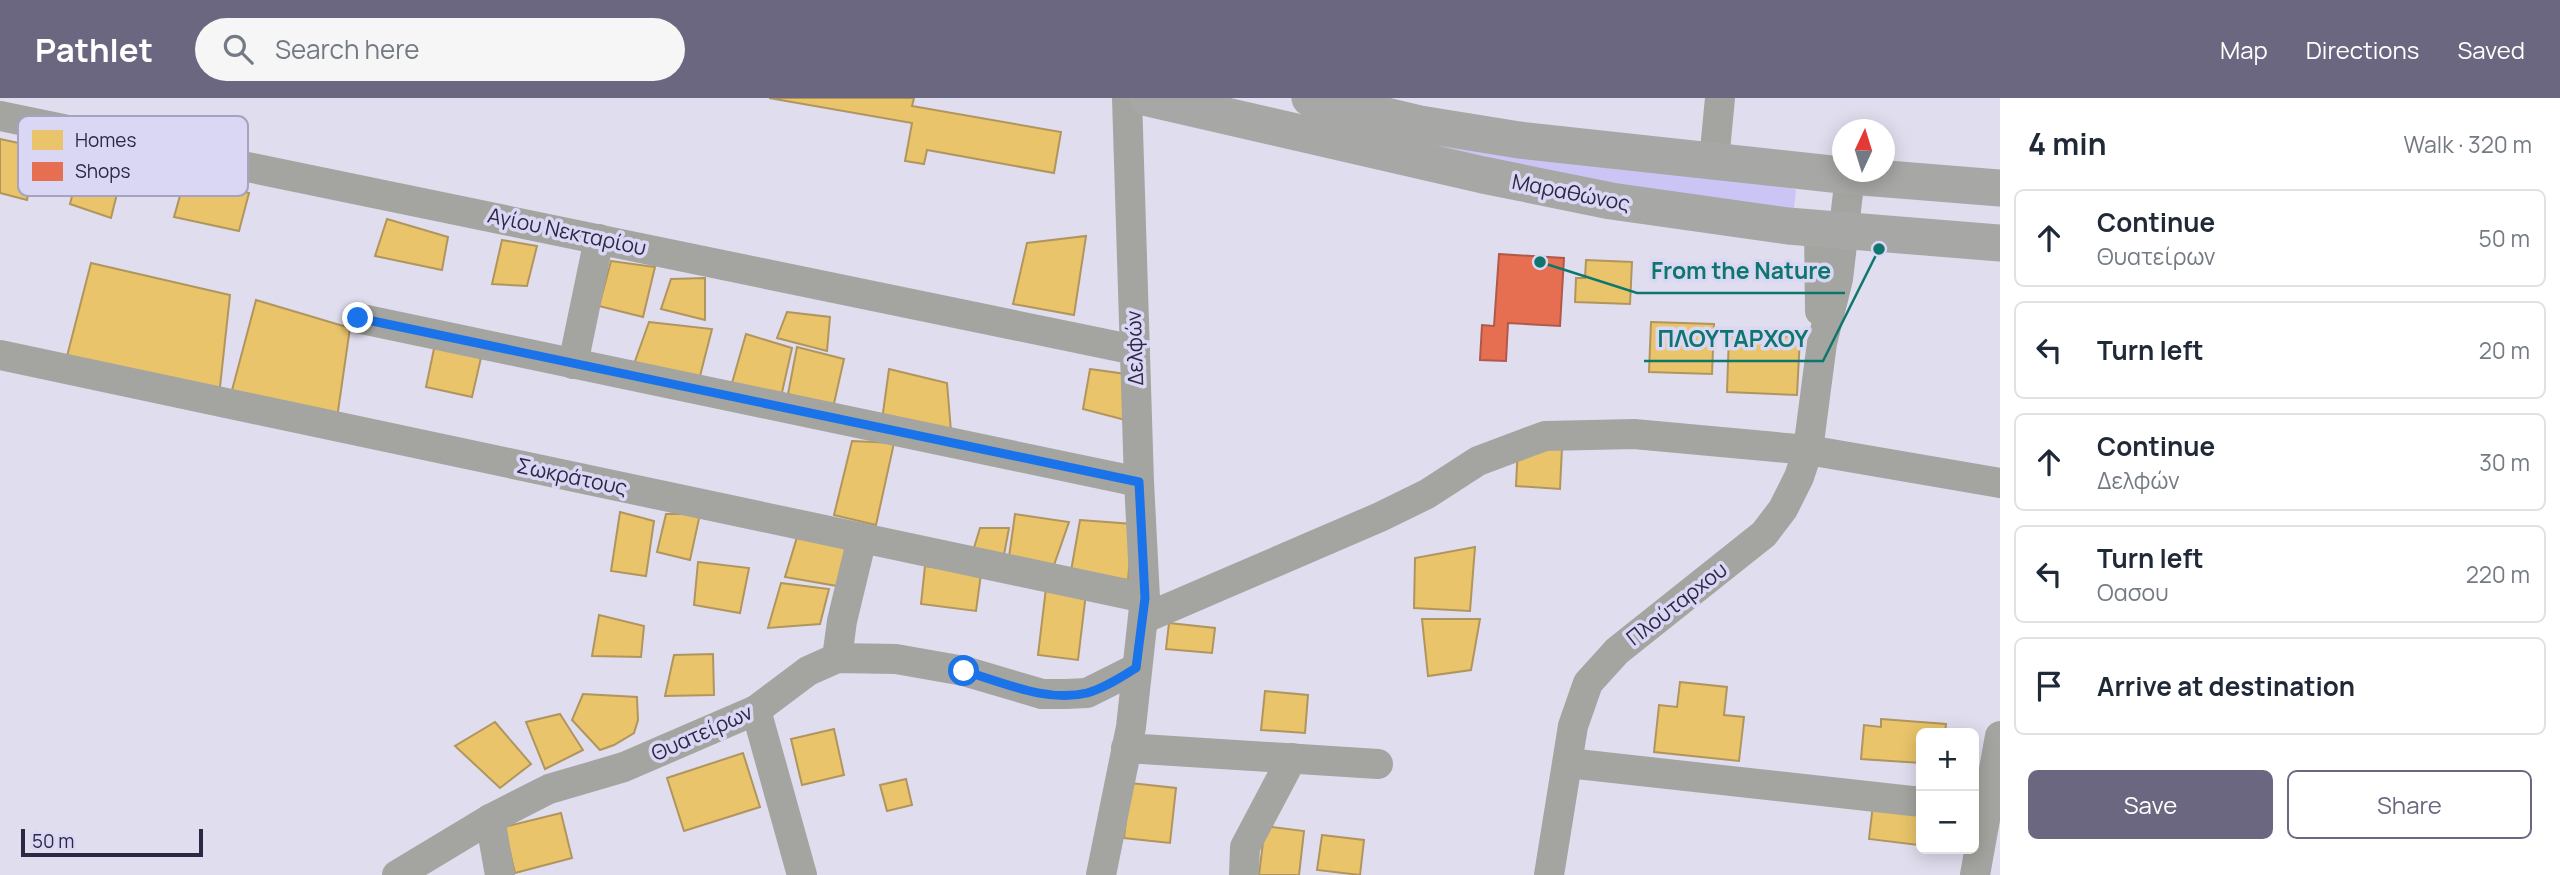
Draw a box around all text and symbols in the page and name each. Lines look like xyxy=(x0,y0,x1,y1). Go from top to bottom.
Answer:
search box xyxy=(195,18,685,81)
text: Pathlet xyxy=(35,27,153,72)
icon: search xyxy=(219,30,257,68)
text: Search here xyxy=(275,31,420,67)
text: Map xyxy=(2220,33,2268,66)
text: Directions xyxy=(2306,33,2419,66)
text: Saved xyxy=(2457,33,2525,66)
legend xyxy=(18,116,248,196)
north arrow xyxy=(1832,119,1895,182)
text: 4 min xyxy=(2028,123,2106,164)
text: Homes xyxy=(75,127,136,153)
text: Walk · 320 m xyxy=(2404,128,2532,160)
text: Shops xyxy=(75,158,130,184)
street label: Μαραθώνος xyxy=(1510,167,1633,217)
street label: Αγίου Νεκταρίου xyxy=(485,201,649,262)
text: Continue xyxy=(2097,204,2215,240)
icon: ahead xyxy=(2030,219,2068,257)
text: 50 m xyxy=(2479,222,2530,254)
text: Θυατείρων xyxy=(2097,240,2216,272)
callout: From the Nature xyxy=(1637,249,1845,293)
text: From the Nature xyxy=(1651,254,1831,286)
route end xyxy=(342,302,373,333)
street label: Δελφών xyxy=(1119,309,1149,386)
callout: ΠΛΟΥΤΑΡΧΟΥ xyxy=(1644,317,1823,361)
text: ΠΛΟΥΤΑΡΧΟΥ xyxy=(1658,322,1809,354)
icon: left xyxy=(2030,331,2068,369)
text: Turn left xyxy=(2097,332,2204,368)
text: 20 m xyxy=(2479,334,2530,366)
text: Continue xyxy=(2097,428,2215,464)
icon: ahead xyxy=(2030,443,2068,481)
text: 30 m xyxy=(2479,446,2530,478)
street label: Σωκράτους xyxy=(514,451,630,501)
text: Δελφών xyxy=(2097,464,2180,496)
text: Turn left xyxy=(2097,540,2204,576)
street label: Πλούταρχου xyxy=(1620,555,1732,651)
icon: left xyxy=(2030,555,2068,593)
text: 220 m xyxy=(2466,558,2530,590)
text: Οασου xyxy=(2097,576,2169,608)
route start xyxy=(948,655,979,686)
icon: arrive xyxy=(2030,667,2068,705)
text: Arrive at destination xyxy=(2097,668,2355,704)
street label: Θυατείρων xyxy=(646,697,757,767)
map controls xyxy=(1916,728,1979,854)
button: + xyxy=(1916,728,1979,791)
button: Save xyxy=(2028,770,2273,839)
button: Share xyxy=(2287,770,2532,839)
button: − xyxy=(1916,791,1979,854)
scale bar xyxy=(21,826,203,858)
text: 50 m xyxy=(32,828,74,854)

